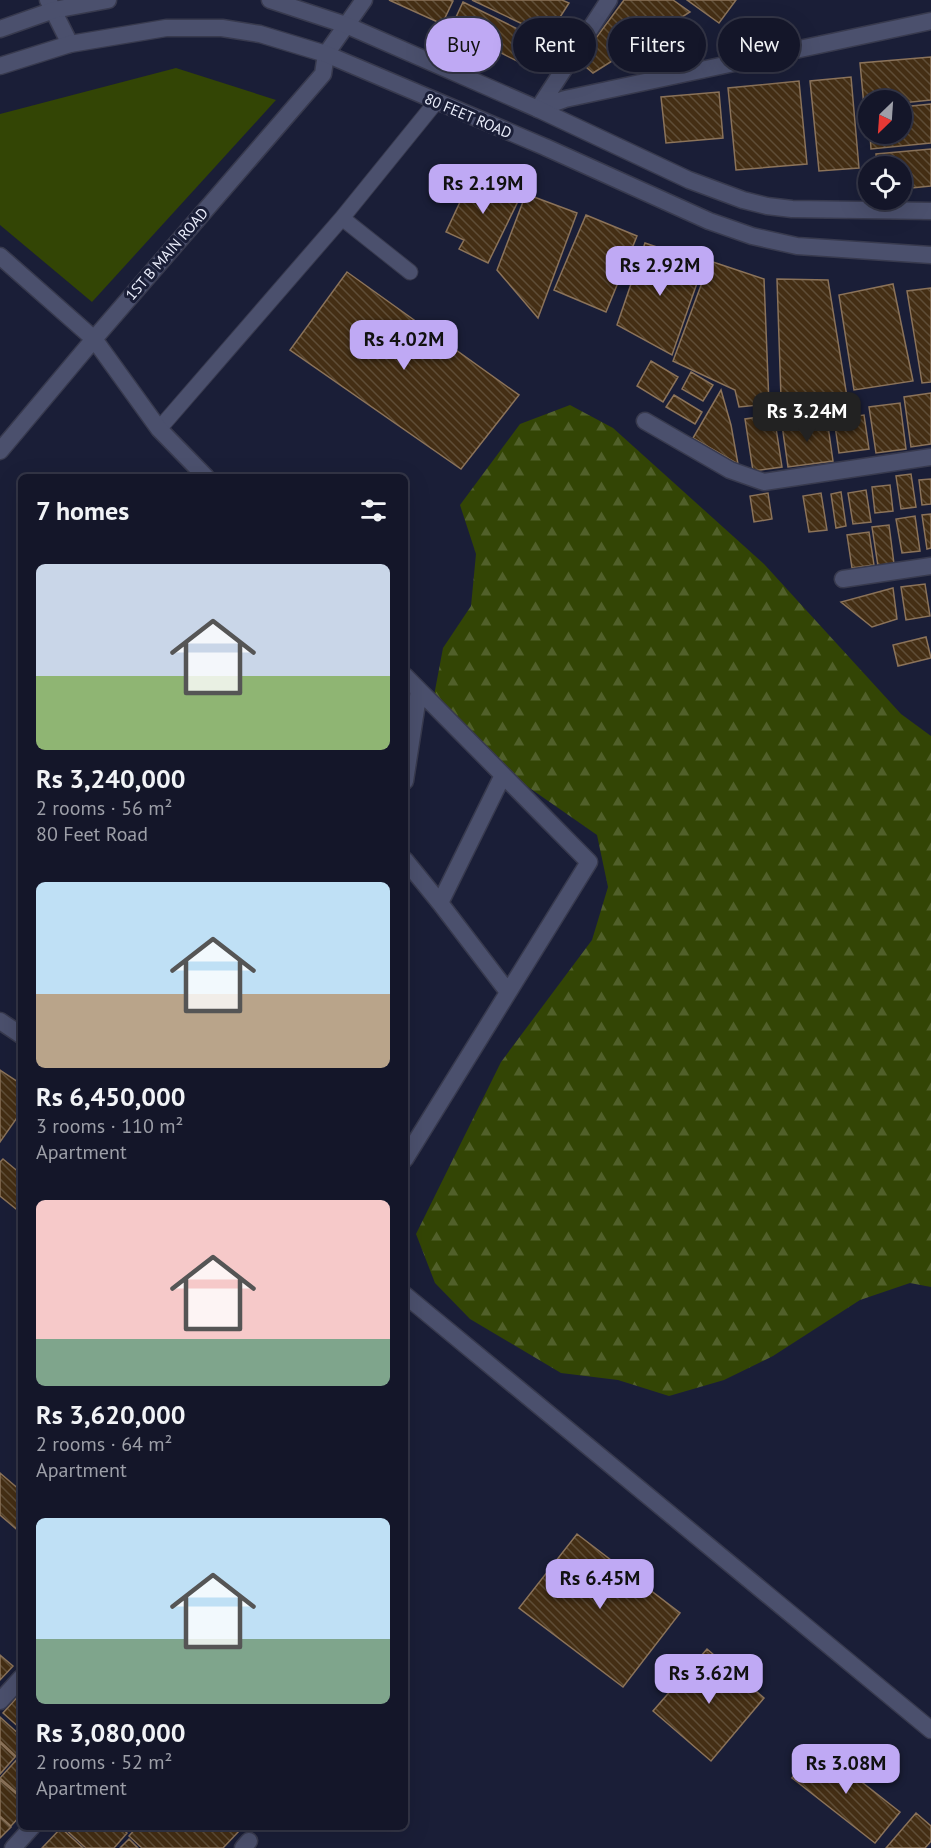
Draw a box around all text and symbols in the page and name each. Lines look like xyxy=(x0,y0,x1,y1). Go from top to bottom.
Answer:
chip: Buy xyxy=(426,18,501,72)
chip: Rent xyxy=(513,18,596,72)
chip: Filters xyxy=(608,18,706,72)
chip: New xyxy=(718,18,800,72)
street label: 80 FEET ROAD xyxy=(422,89,515,142)
north arrow xyxy=(858,90,912,144)
map controls xyxy=(858,90,912,210)
button: locate xyxy=(858,156,912,210)
pin: Rs 2.19M xyxy=(421,164,545,215)
text: Rs 2.19M xyxy=(443,170,523,196)
street label: 1ST B MAIN ROAD xyxy=(121,203,212,304)
pin: Rs 2.92M xyxy=(598,246,722,297)
text: Rs 2.92M xyxy=(620,252,700,278)
pin: Rs 4.02M xyxy=(342,320,466,371)
text: Rs 4.02M xyxy=(364,326,444,352)
pin: Rs 3.24M xyxy=(745,392,869,443)
text: Rs 3.24M xyxy=(767,398,847,424)
text: 7 homes xyxy=(36,494,129,527)
icon: filters xyxy=(357,494,390,527)
icon: home xyxy=(159,603,267,711)
text: Rs 3,240,000 xyxy=(36,762,186,795)
text: 2 rooms · 56 m² xyxy=(36,795,172,821)
text: 80 Feet Road xyxy=(36,821,148,847)
icon: home xyxy=(159,921,267,1029)
text: Rs 6,450,000 xyxy=(36,1080,186,1113)
text: 3 rooms · 110 m² xyxy=(36,1113,183,1139)
text: Apartment xyxy=(36,1139,127,1165)
icon: home xyxy=(159,1239,267,1347)
text: Rs 3,620,000 xyxy=(36,1398,186,1431)
text: 2 rooms · 64 m² xyxy=(36,1431,172,1457)
text: Apartment xyxy=(36,1457,127,1483)
icon: home xyxy=(159,1557,267,1665)
pin: Rs 6.45M xyxy=(538,1559,662,1610)
text: Rs 6.45M xyxy=(560,1565,640,1591)
pin: Rs 3.62M xyxy=(647,1654,771,1705)
text: Rs 3.62M xyxy=(669,1660,749,1686)
text: Rs 3,080,000 xyxy=(36,1716,186,1749)
pin: Rs 3.08M xyxy=(784,1744,908,1795)
text: 2 rooms · 52 m² xyxy=(36,1749,172,1775)
text: Rs 3.08M xyxy=(806,1750,886,1776)
text: Apartment xyxy=(36,1775,127,1801)

